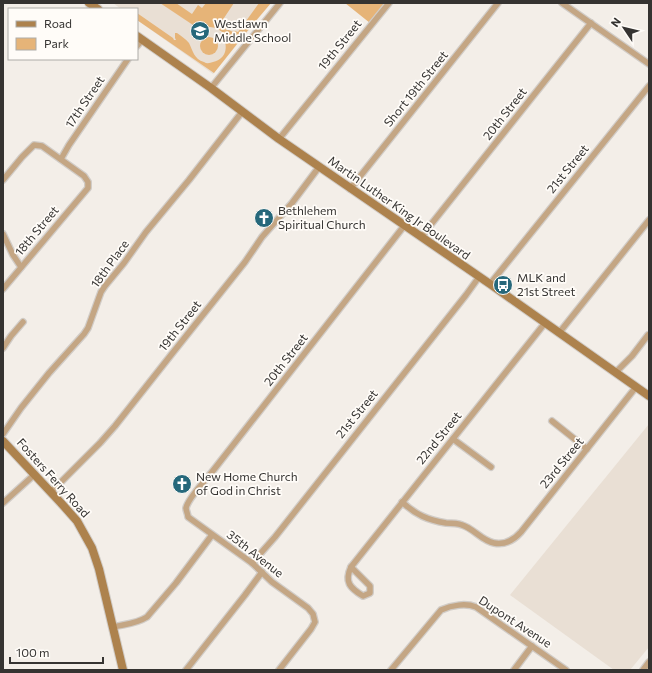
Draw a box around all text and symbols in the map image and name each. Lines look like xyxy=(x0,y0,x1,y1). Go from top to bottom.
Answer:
legend xyxy=(8,8,138,60)
north arrow xyxy=(604,8,644,48)
text: N xyxy=(608,15,623,29)
text: Road xyxy=(44,16,72,30)
place label: Westlawn Middle School xyxy=(214,16,291,44)
street label: 19th Street xyxy=(315,16,364,72)
school or university icon: Westlawn Middle School xyxy=(189,20,211,42)
text: Park xyxy=(44,36,70,50)
street label: Short 19th Street xyxy=(380,48,450,129)
street label: 17th Street xyxy=(62,73,107,130)
street label: 20th Street xyxy=(479,84,529,142)
street label: 21st Street xyxy=(543,141,591,195)
street label: Martin Luther King Jr Boulevard xyxy=(325,153,473,263)
street label: 18th Street xyxy=(11,203,61,258)
place label: Bethlehem Spiritual Church xyxy=(278,203,366,231)
church icon: Bethlehem Spiritual Church xyxy=(253,207,275,229)
street label: 18th Place xyxy=(87,237,131,290)
place label: MLK and 21st Street xyxy=(517,270,575,298)
bus stop icon: MLK and 21st Street xyxy=(492,274,514,296)
street label: 19th Street xyxy=(155,297,203,354)
street label: 20th Street xyxy=(260,330,310,388)
street label: 21st Street xyxy=(332,386,380,440)
street label: 22nd Street xyxy=(413,408,464,466)
street label: 23rd Street xyxy=(537,434,586,491)
street label: Fosters Ferry Road xyxy=(15,435,93,520)
place label: New Home Church of God in Christ xyxy=(196,469,298,497)
church icon: New Home Church of God in Christ xyxy=(171,473,193,495)
street label: 35th Avenue xyxy=(225,527,287,580)
street label: Dupont Avenue xyxy=(477,592,555,650)
scale bar xyxy=(10,639,103,665)
text: 100 m xyxy=(16,645,50,659)

